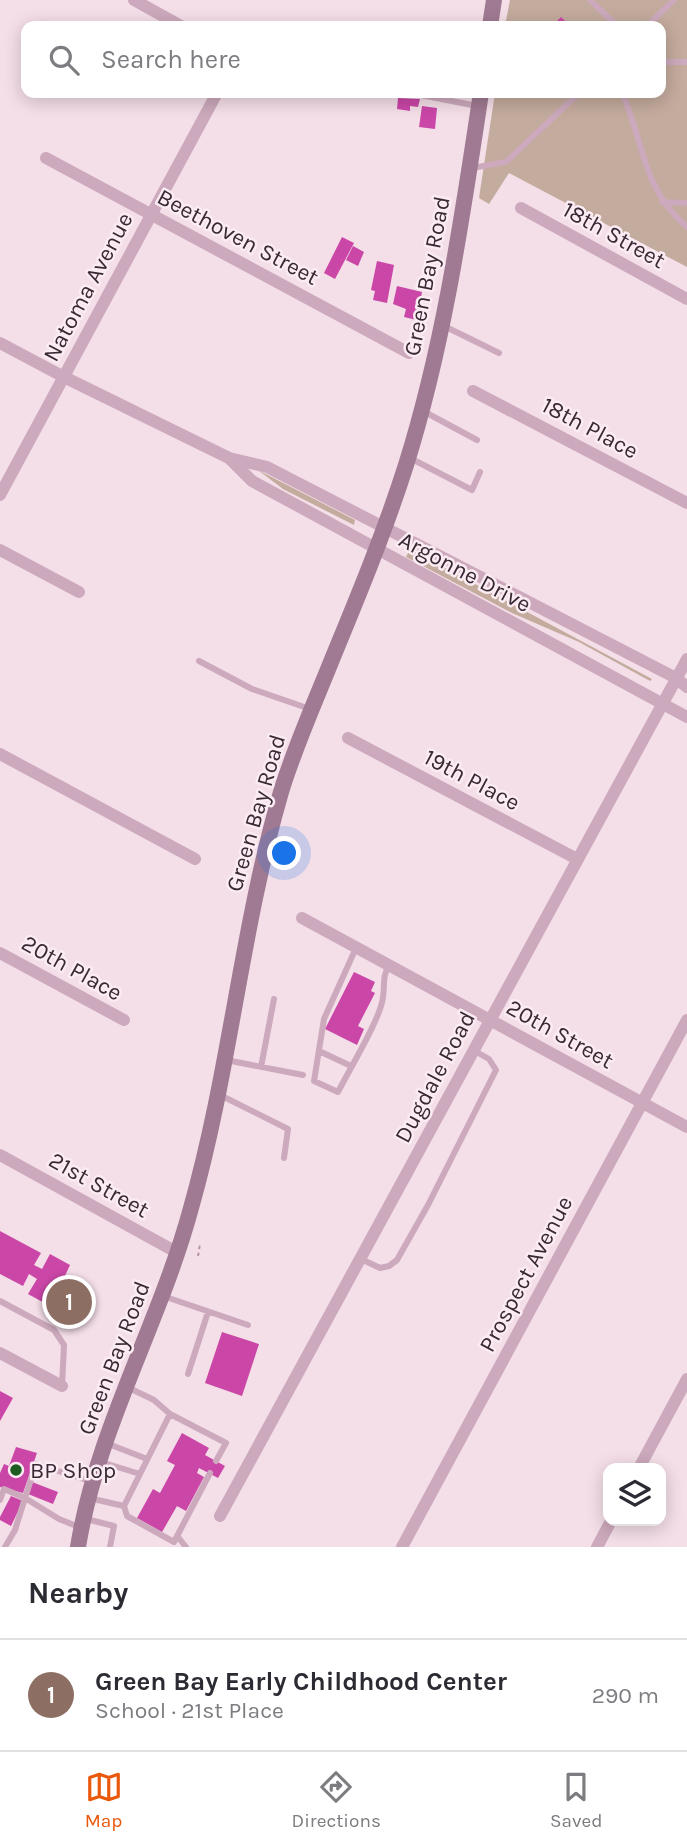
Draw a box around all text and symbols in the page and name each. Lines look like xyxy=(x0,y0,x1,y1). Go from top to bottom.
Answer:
search box xyxy=(21,21,666,98)
icon: search xyxy=(45,41,83,79)
text: Search here xyxy=(101,44,241,75)
street label: Beethoven Street xyxy=(153,183,324,291)
street label: Green Bay Road xyxy=(398,194,456,358)
street label: 18th Street xyxy=(558,196,670,274)
street label: Natoma Avenue xyxy=(37,208,139,366)
street label: 18th Place xyxy=(537,391,643,465)
street label: Argonne Drive xyxy=(394,526,536,618)
street label: Green Bay Road xyxy=(221,731,291,895)
street label: 19th Place xyxy=(420,744,524,816)
your location xyxy=(267,836,301,870)
street label: 20th Place xyxy=(17,929,127,1007)
street label: 20th Street xyxy=(502,994,618,1075)
street label: Dugdale Road xyxy=(389,1007,481,1147)
street label: 21st Street xyxy=(44,1146,154,1224)
street label: Prospect Avenue xyxy=(474,1191,578,1357)
pin: 1 xyxy=(46,1276,92,1328)
street label: Green Bay Road xyxy=(72,1277,156,1439)
place label: BP Shop xyxy=(30,1457,116,1484)
marker: BP Shop xyxy=(8,1462,24,1478)
map controls xyxy=(603,1463,666,1526)
button: layers xyxy=(603,1463,666,1526)
text: Nearby xyxy=(28,1575,128,1611)
text: Green Bay Early Childhood Center xyxy=(95,1666,507,1697)
text: 1 xyxy=(47,1682,55,1709)
text: 290 m xyxy=(592,1682,659,1709)
text: School · 21st Place xyxy=(95,1697,284,1724)
tab: Map xyxy=(85,1768,123,1832)
tab: Directions xyxy=(292,1768,381,1832)
tab: Saved xyxy=(550,1768,602,1832)

